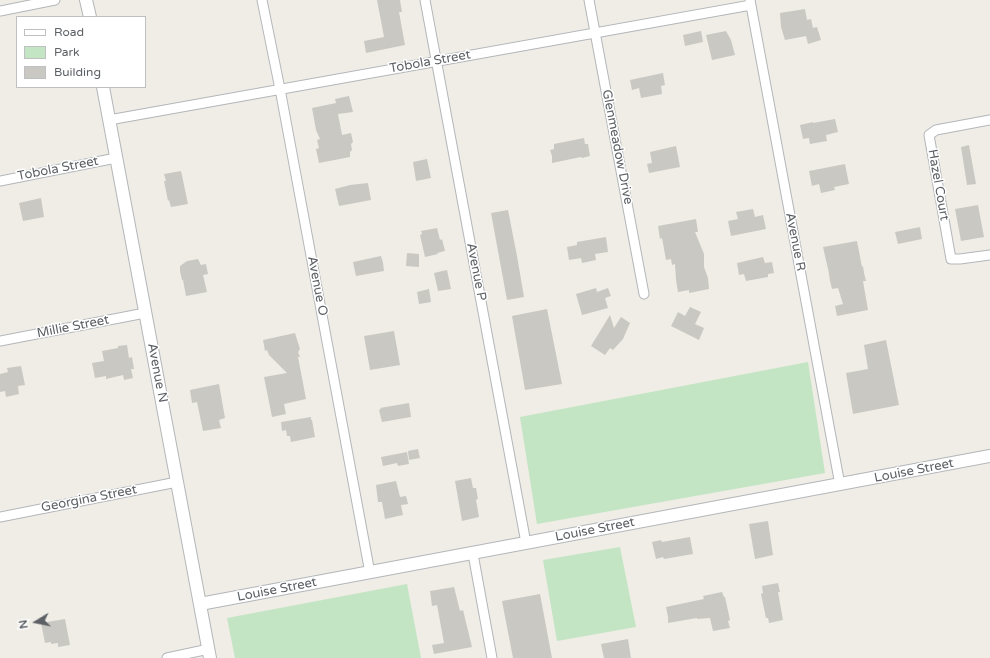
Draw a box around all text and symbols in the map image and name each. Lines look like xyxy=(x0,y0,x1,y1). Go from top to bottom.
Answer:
legend xyxy=(16,16,146,88)
text: Road xyxy=(54,25,84,39)
text: Park xyxy=(54,45,80,59)
street label: Tobola Street xyxy=(388,47,472,77)
text: Building xyxy=(54,65,101,79)
street label: Glenmeadow Drive xyxy=(598,88,636,206)
street label: Hazel Court xyxy=(924,148,952,222)
street label: Tobola Street xyxy=(16,154,100,184)
street label: Avenue R xyxy=(782,211,808,273)
street label: Avenue P xyxy=(463,242,489,302)
street label: Avenue O xyxy=(304,255,330,317)
street label: Millie Street xyxy=(36,312,110,342)
street label: Avenue N xyxy=(144,342,170,404)
street label: Louise Street xyxy=(873,456,955,486)
street label: Georgina Street xyxy=(40,482,138,516)
street label: Louise Street xyxy=(554,515,636,545)
street label: Louise Street xyxy=(236,575,318,605)
north arrow xyxy=(16,602,56,642)
text: N xyxy=(17,619,31,630)

